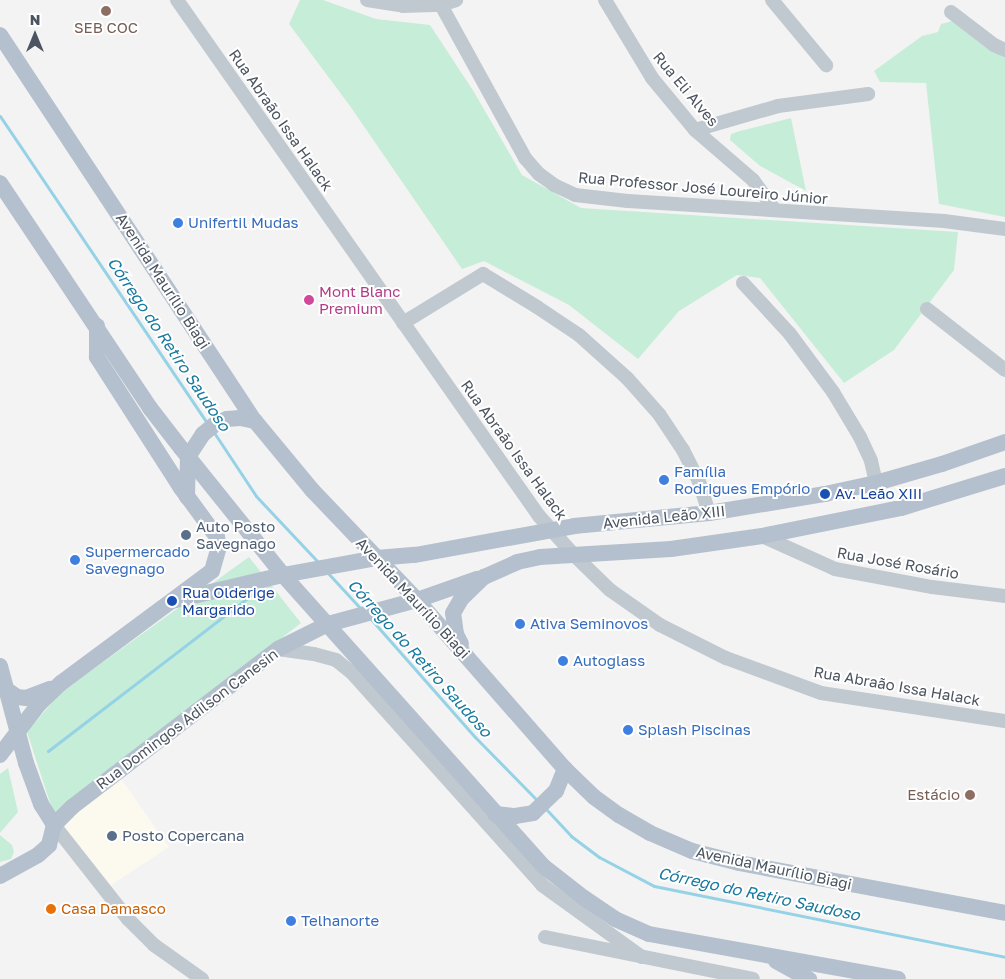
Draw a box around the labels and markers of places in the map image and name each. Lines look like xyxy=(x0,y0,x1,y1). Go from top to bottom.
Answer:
marker: SEB COC xyxy=(100,5,112,17)
place label: SEB COC xyxy=(74,19,138,37)
place label: Unifertil Mudas xyxy=(188,214,299,232)
marker: Unifertil Mudas xyxy=(172,217,184,229)
place label: Mont Blanc Premium xyxy=(319,282,400,317)
marker: Mont Blanc Premium xyxy=(303,294,315,306)
place label: Família Rodrigues Empório xyxy=(674,462,810,497)
marker: Família Rodrigues Empório xyxy=(658,474,670,486)
place label: Av. Leão XIII xyxy=(835,485,922,503)
marker: Av. Leão XIII xyxy=(819,488,831,500)
place label: Auto Posto Savegnago xyxy=(196,517,276,552)
marker: Auto Posto Savegnago xyxy=(180,529,192,541)
place label: Supermercado Savegnago xyxy=(85,542,190,577)
marker: Supermercado Savegnago xyxy=(69,554,81,566)
place label: Rua Olderige Margarido xyxy=(182,583,275,618)
marker: Rua Olderige Margarido xyxy=(166,595,178,607)
place label: Ativa Seminovos xyxy=(530,615,648,633)
marker: Ativa Seminovos xyxy=(514,618,526,630)
place label: Autoglass xyxy=(573,652,645,670)
marker: Autoglass xyxy=(557,655,569,667)
place label: Splash Piscinas xyxy=(638,721,751,739)
marker: Splash Piscinas xyxy=(622,724,634,736)
place label: Estácio xyxy=(907,786,960,804)
marker: Estácio xyxy=(964,789,976,801)
place label: Posto Copercana xyxy=(122,827,245,845)
marker: Posto Copercana xyxy=(106,830,118,842)
place label: Casa Damasco xyxy=(61,900,166,918)
marker: Casa Damasco xyxy=(45,903,57,915)
place label: Telhanorte xyxy=(301,912,379,930)
marker: Telhanorte xyxy=(285,915,297,927)

